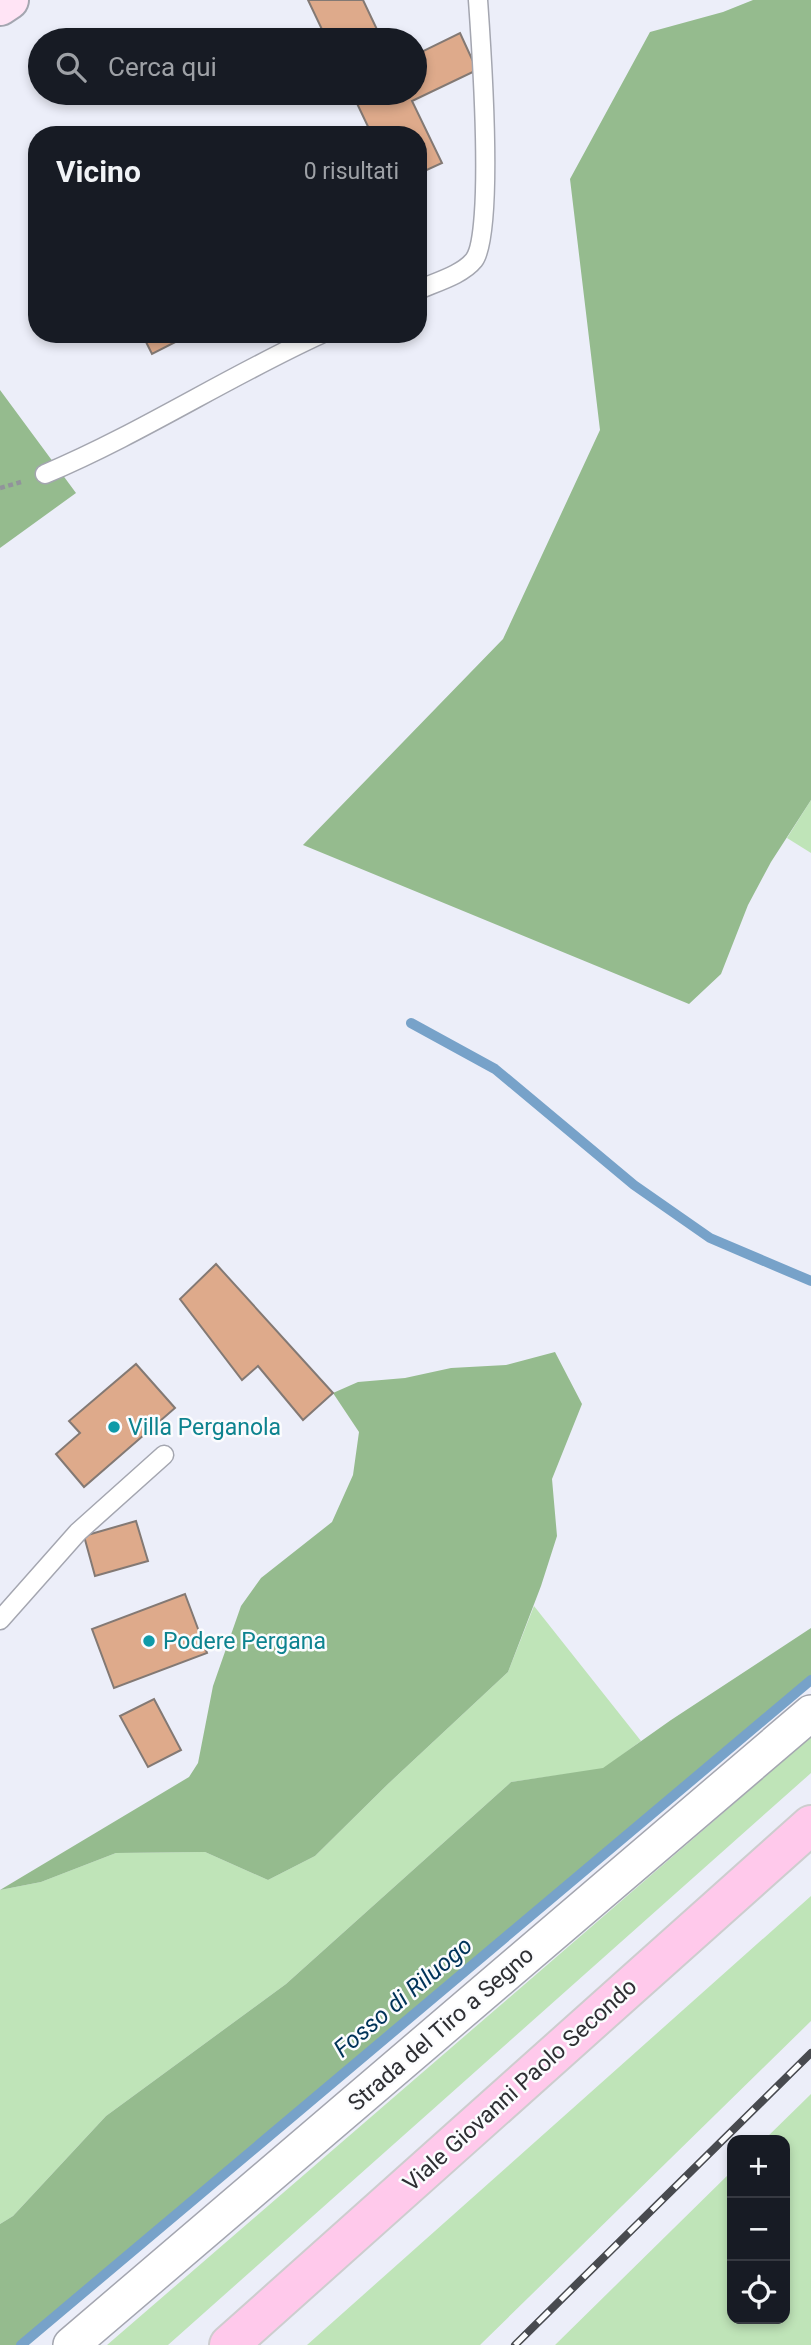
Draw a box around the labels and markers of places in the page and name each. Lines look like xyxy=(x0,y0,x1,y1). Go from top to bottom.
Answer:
place label: Villa Perganola xyxy=(128,1414,281,1441)
marker: Villa Perganola xyxy=(106,1419,122,1435)
place label: Podere Pergana xyxy=(163,1628,326,1655)
marker: Podere Pergana xyxy=(141,1633,157,1649)

